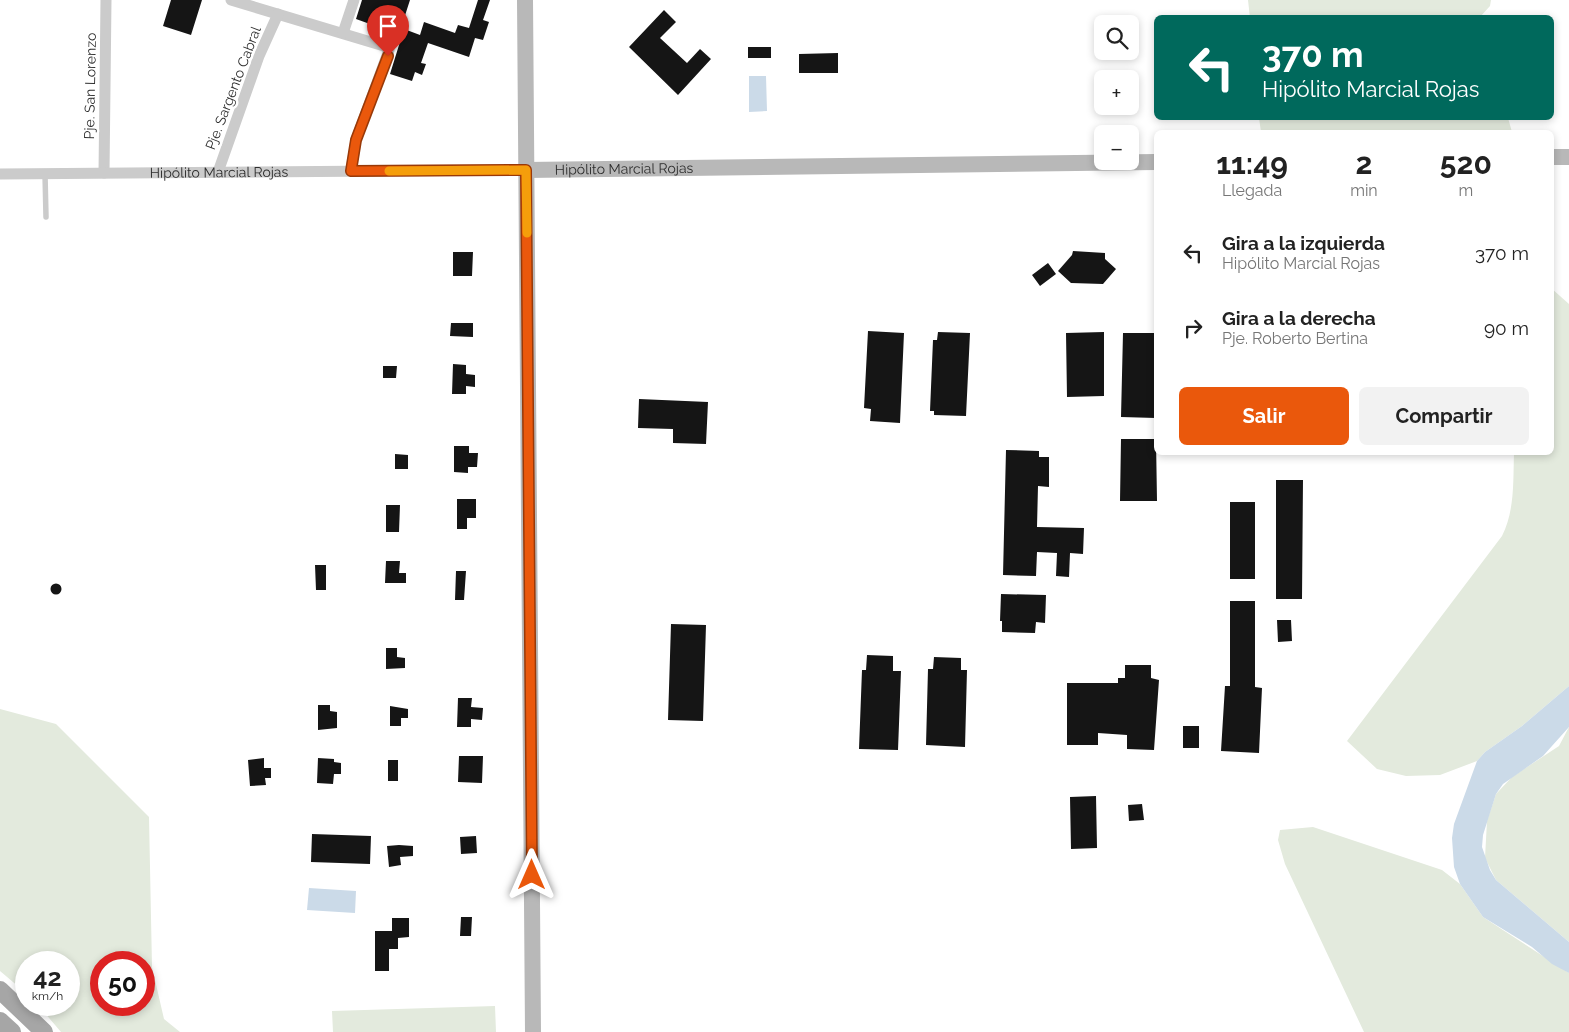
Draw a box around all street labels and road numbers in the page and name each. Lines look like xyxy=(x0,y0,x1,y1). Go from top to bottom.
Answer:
street label: Pje. Sargento Cabral xyxy=(202,24,264,152)
street label: Pje. San Lorenzo xyxy=(81,33,99,139)
street label: Hipólito Marcial Rojas xyxy=(555,160,694,178)
street label: Hipólito Marcial Rojas xyxy=(150,164,289,181)

